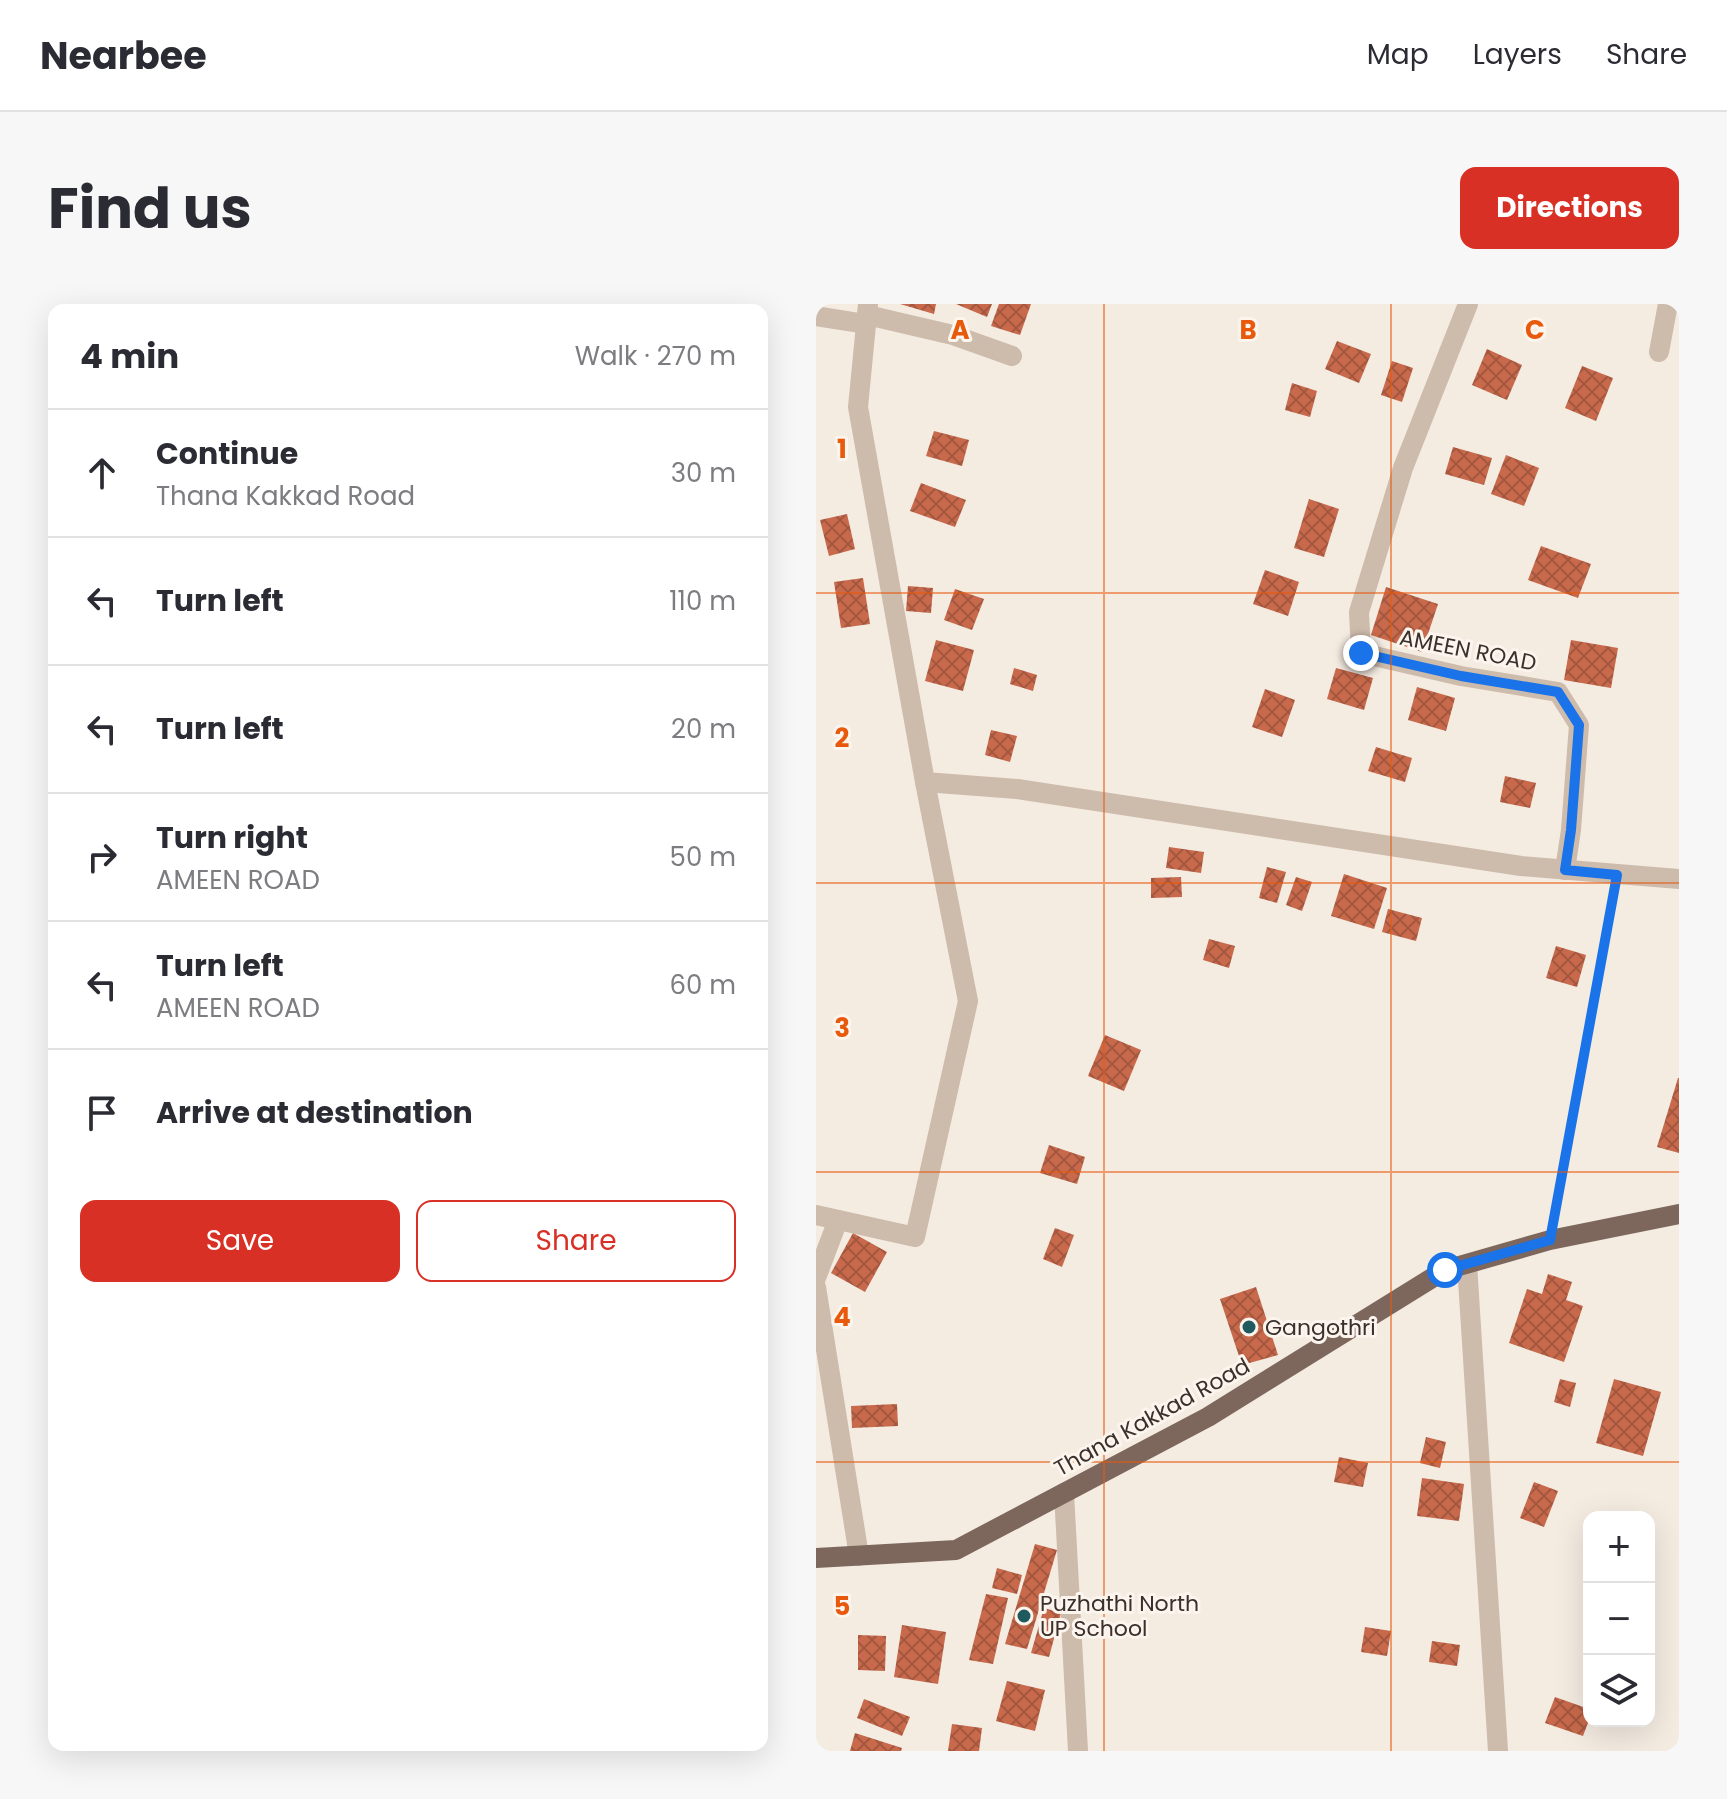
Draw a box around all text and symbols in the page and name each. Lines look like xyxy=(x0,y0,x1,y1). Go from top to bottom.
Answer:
text: Nearbee xyxy=(40,29,207,82)
text: Map xyxy=(1367,35,1429,74)
text: Layers xyxy=(1473,35,1562,74)
text: Share xyxy=(1606,35,1687,74)
button: Directions xyxy=(1460,167,1679,249)
text: Find us xyxy=(48,169,252,248)
text: A xyxy=(950,312,970,348)
text: B xyxy=(1239,312,1257,348)
text: C xyxy=(1525,312,1545,348)
text: 4 min xyxy=(80,332,179,380)
text: Walk · 270 m xyxy=(575,338,736,374)
text: 1 xyxy=(837,431,847,467)
text: Continue xyxy=(156,432,298,475)
icon: ahead xyxy=(80,451,124,495)
text: 30 m xyxy=(671,455,736,491)
text: Thana Kakkad Road xyxy=(156,478,415,514)
icon: left xyxy=(80,579,124,623)
text: Turn left xyxy=(156,579,284,622)
text: 110 m xyxy=(669,583,736,619)
street label: AMEEN ROAD xyxy=(1397,622,1539,678)
route end xyxy=(1343,635,1379,671)
icon: left xyxy=(80,707,124,751)
text: Turn left xyxy=(156,707,284,750)
text: 20 m xyxy=(671,711,736,747)
text: 2 xyxy=(835,720,850,756)
text: Turn right xyxy=(156,816,308,859)
icon: right xyxy=(80,835,124,879)
text: 50 m xyxy=(670,839,736,875)
text: AMEEN ROAD xyxy=(156,862,320,898)
text: Turn left xyxy=(156,944,284,987)
icon: left xyxy=(80,963,124,1007)
text: 60 m xyxy=(669,967,736,1003)
text: AMEEN ROAD xyxy=(156,990,320,1026)
text: 3 xyxy=(834,1010,850,1046)
icon: arrive xyxy=(80,1091,124,1135)
text: Arrive at destination xyxy=(156,1091,473,1134)
button: Save xyxy=(80,1200,400,1282)
button: Share xyxy=(416,1200,736,1282)
route start xyxy=(1427,1252,1463,1288)
text: 4 xyxy=(833,1299,851,1335)
place label: Gangothri xyxy=(1265,1312,1376,1343)
marker: Gangothri xyxy=(1240,1318,1258,1336)
street label: Thana Kakkad Road xyxy=(1049,1350,1255,1484)
map controls xyxy=(1583,1511,1655,1727)
button: + xyxy=(1583,1511,1655,1583)
button: − xyxy=(1583,1583,1655,1655)
text: 5 xyxy=(834,1588,850,1624)
place label: Puzhathi North UP School xyxy=(1040,1588,1199,1644)
marker: Puzhathi North UP School xyxy=(1015,1607,1033,1625)
button: layers xyxy=(1583,1655,1655,1727)

